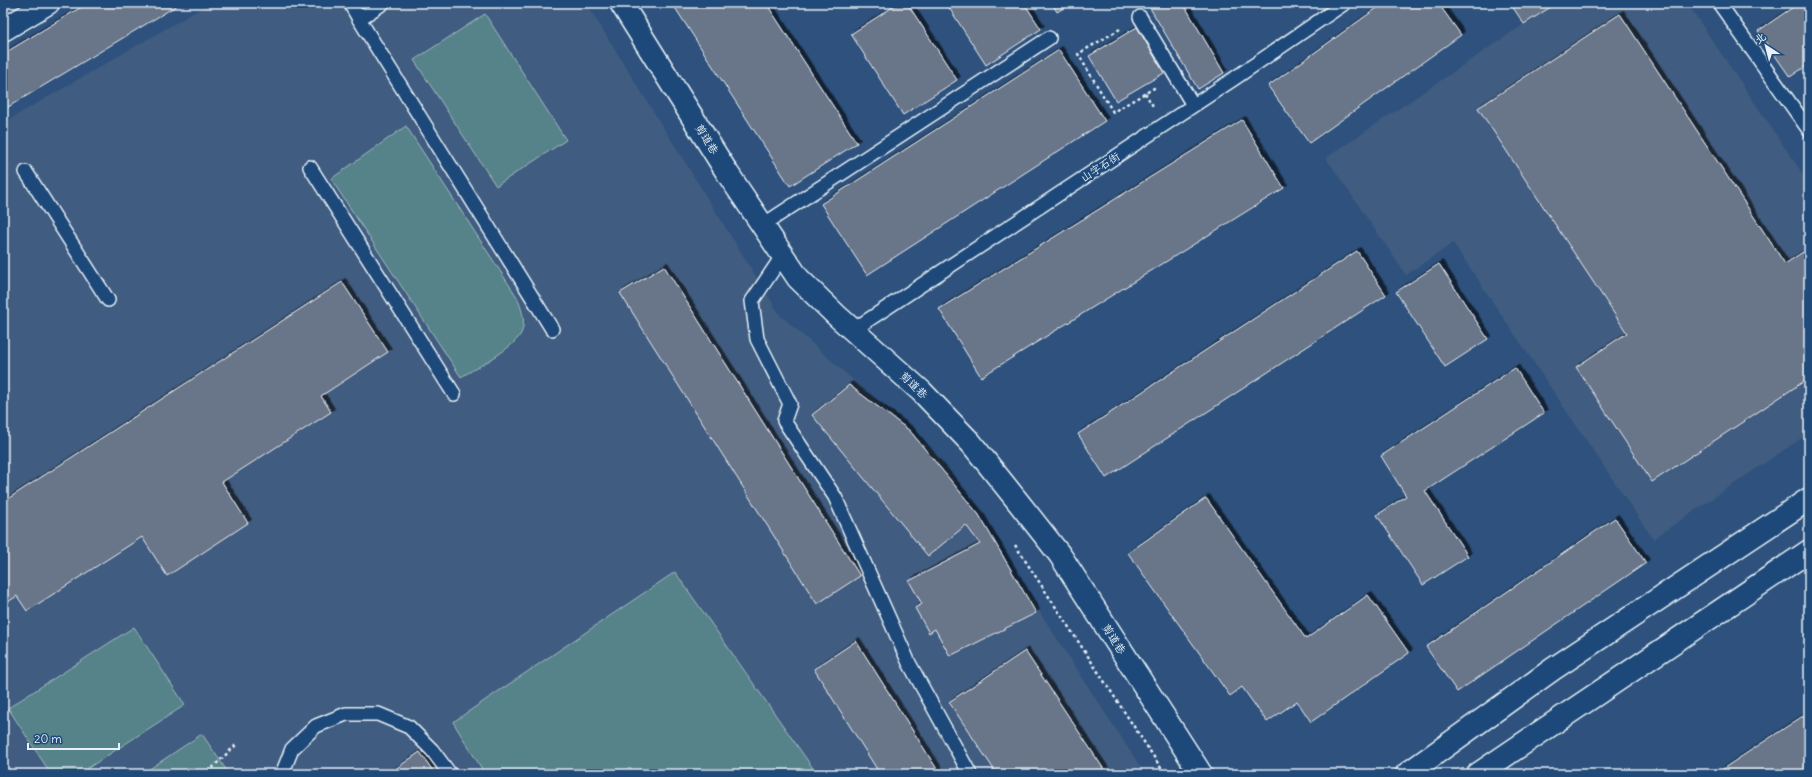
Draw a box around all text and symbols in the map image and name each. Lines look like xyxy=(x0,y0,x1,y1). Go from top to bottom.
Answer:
north arrow xyxy=(1746,26,1786,66)
text: 北 xyxy=(1752,29,1769,47)
street label: 剪道巷 xyxy=(692,121,722,157)
street label: 山字石街 xyxy=(1078,149,1123,185)
street label: 剪道巷 xyxy=(897,369,931,401)
street label: 剪道巷 xyxy=(1099,621,1129,657)
scale bar xyxy=(28,725,119,751)
text: 20 m xyxy=(34,731,62,746)

